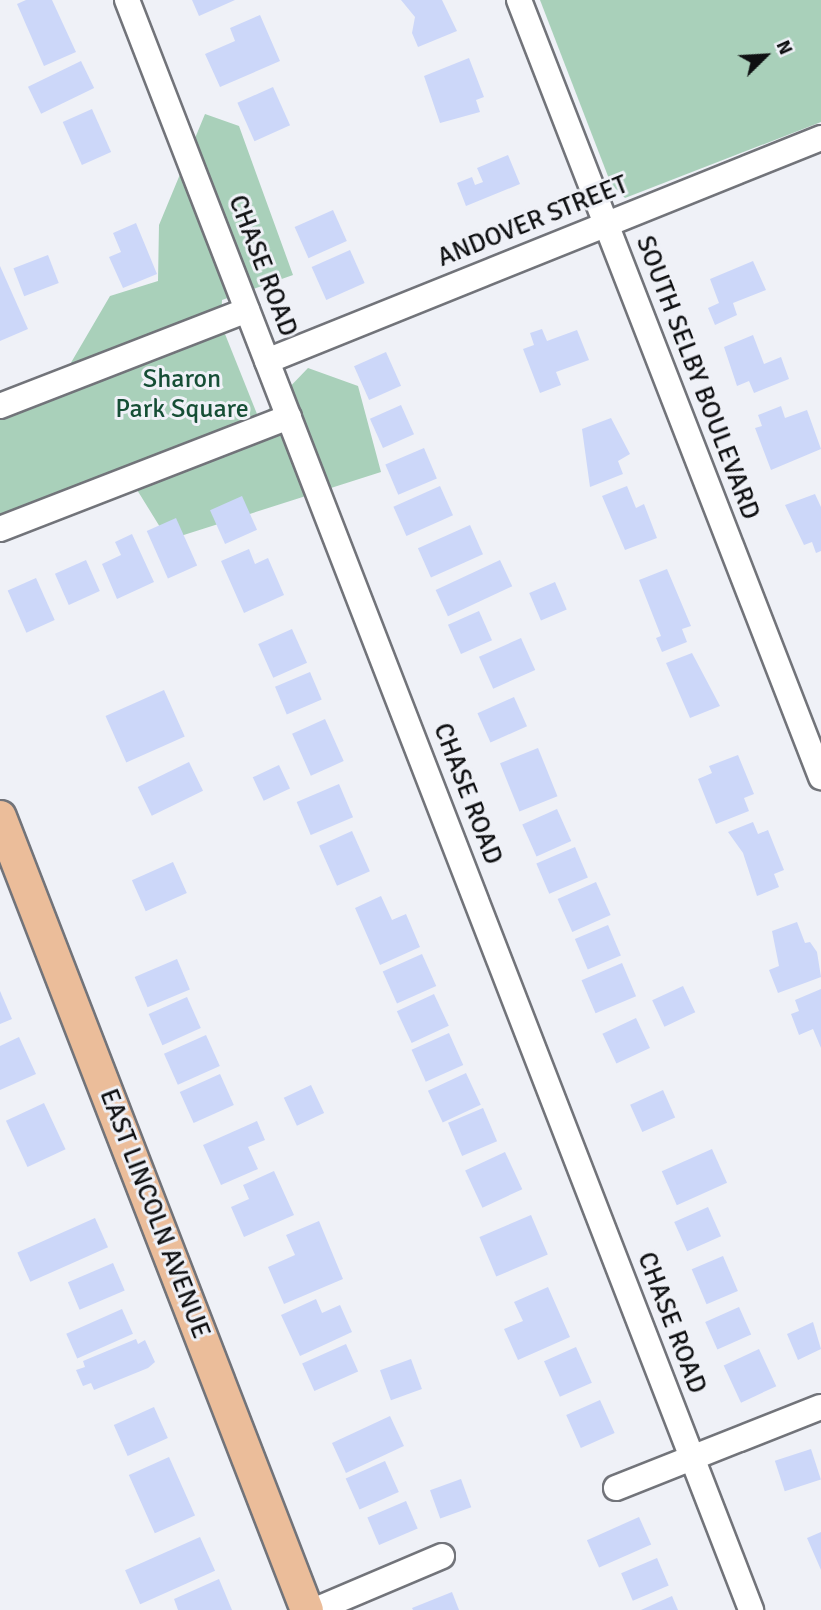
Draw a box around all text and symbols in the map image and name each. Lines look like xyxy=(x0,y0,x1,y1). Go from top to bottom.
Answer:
north arrow xyxy=(730,21,800,91)
text: N xyxy=(771,37,798,58)
street label: ANDOVER STREET xyxy=(433,170,633,274)
street label: CHASE ROAD xyxy=(221,191,303,341)
street label: SOUTH SELBY BOULEVARD xyxy=(628,232,766,524)
park label: Sharon Park Square xyxy=(115,364,249,426)
street label: CHASE ROAD xyxy=(426,719,508,869)
street label: EAST LINCOLN AVENUE xyxy=(92,1085,216,1343)
street label: CHASE ROAD xyxy=(630,1248,712,1398)

